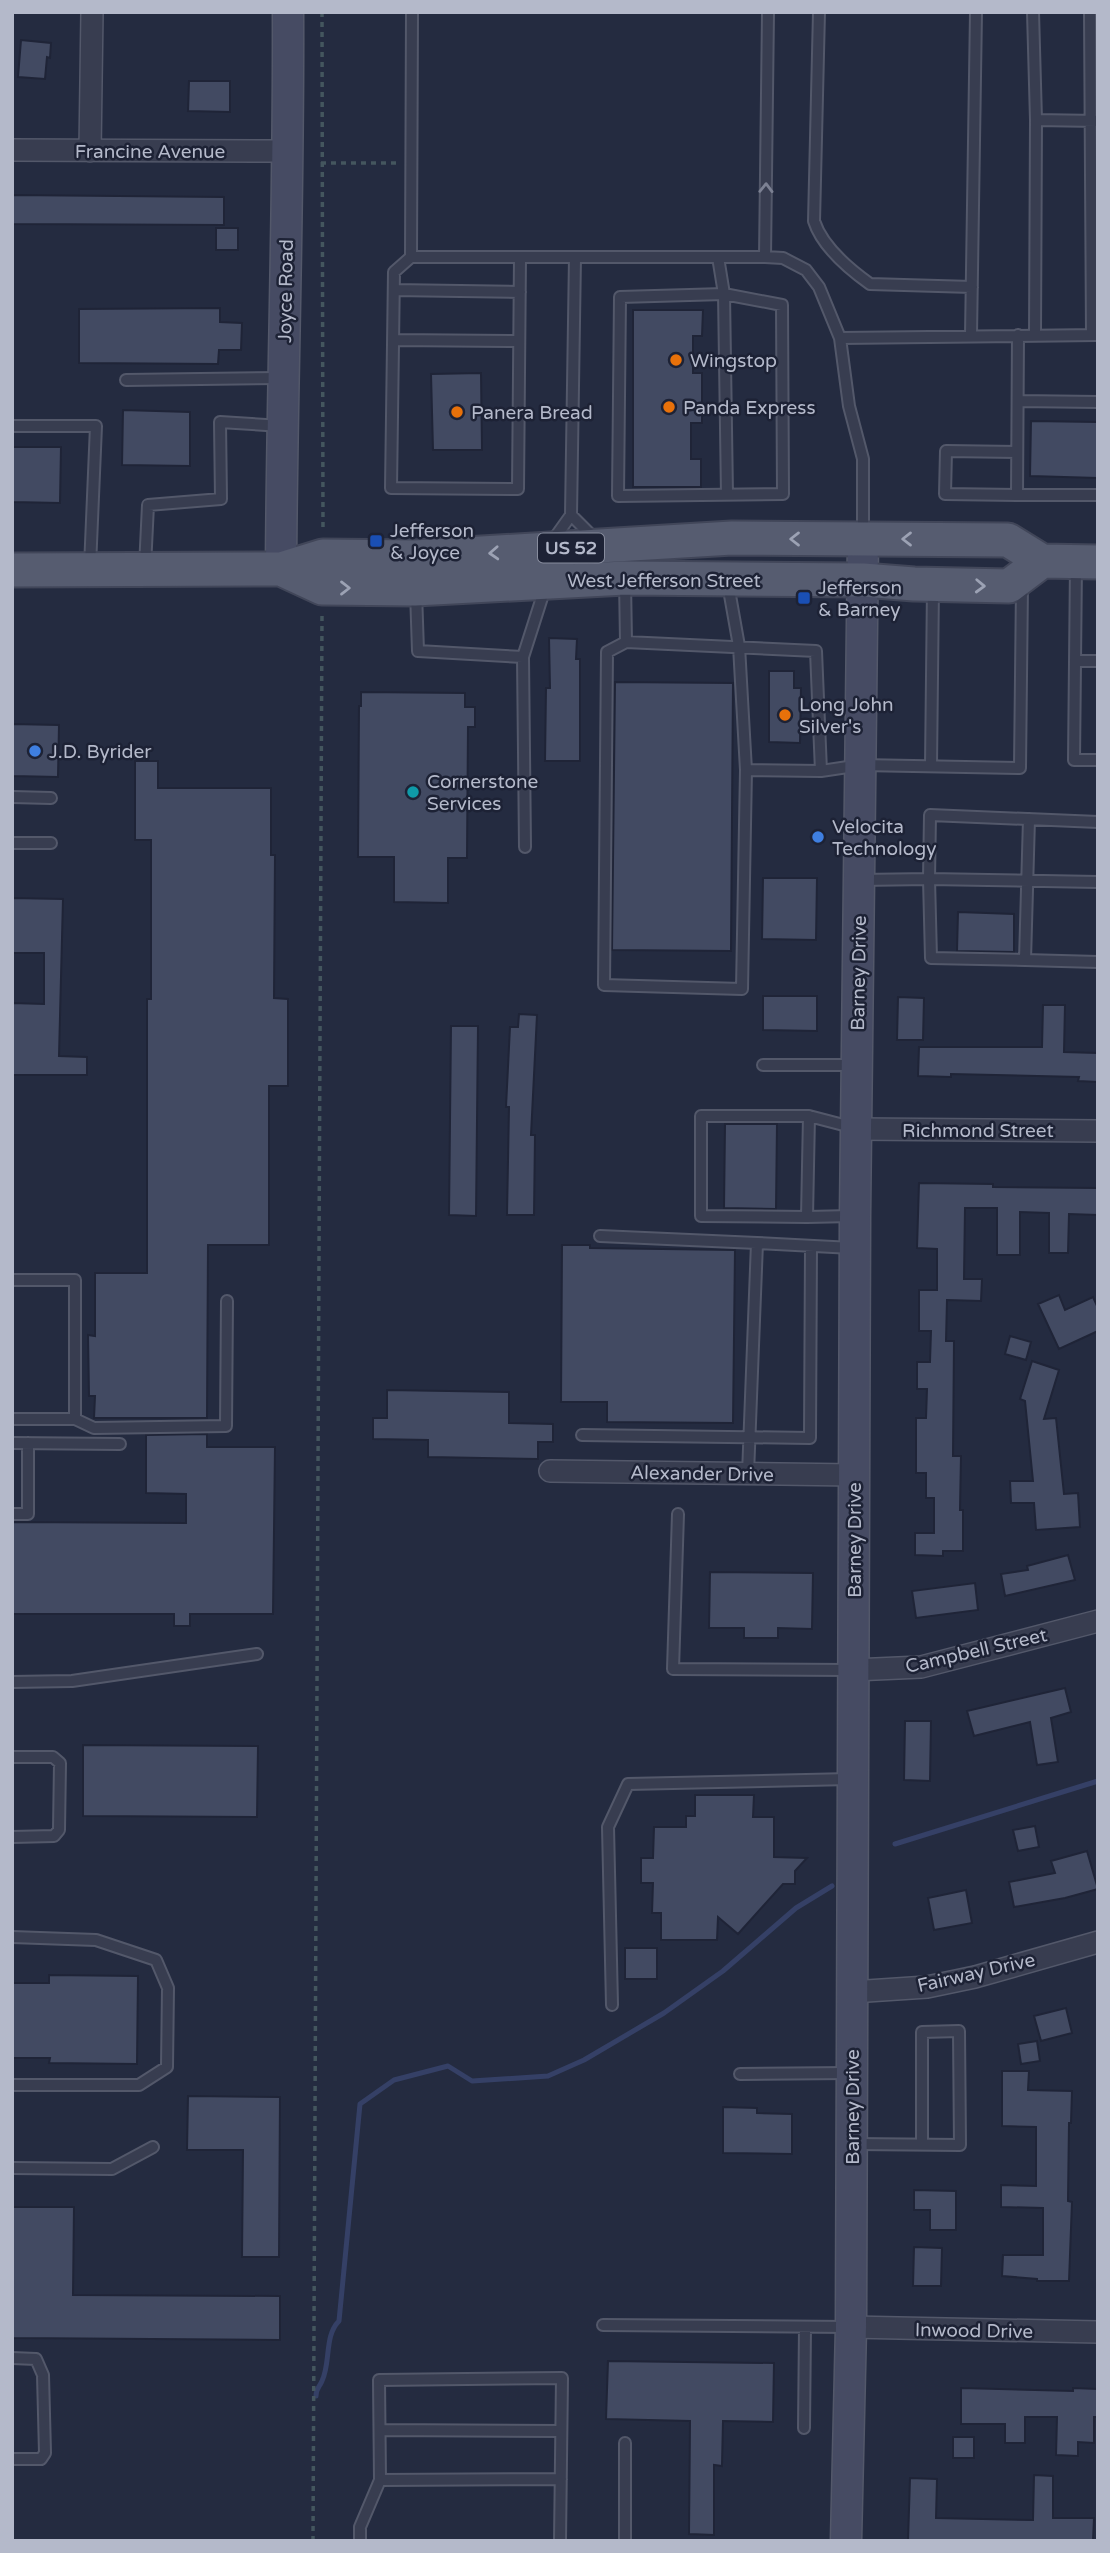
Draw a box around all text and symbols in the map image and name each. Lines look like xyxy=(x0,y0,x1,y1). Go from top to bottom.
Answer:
street label: Francine Avenue xyxy=(75,141,225,163)
one-way arrow xyxy=(758,183,774,193)
street label: Joyce Road xyxy=(274,239,298,343)
place label: Wingstop xyxy=(690,350,777,372)
marker: Wingstop xyxy=(668,352,684,368)
place label: Panda Express xyxy=(683,397,816,419)
marker: Panda Express xyxy=(661,399,677,415)
place label: Panera Bread xyxy=(471,402,593,424)
marker: Panera Bread xyxy=(449,404,465,420)
place label: Jefferson & Joyce xyxy=(390,520,474,564)
one-way arrow xyxy=(789,531,800,547)
one-way arrow xyxy=(901,531,911,547)
marker: Jefferson & Joyce xyxy=(368,533,384,549)
road number: US 52 xyxy=(538,534,604,562)
one-way arrow xyxy=(489,545,500,560)
street label: West Jefferson Street xyxy=(567,570,761,592)
place label: Jefferson & Barney xyxy=(818,577,902,621)
one-way arrow xyxy=(975,578,986,593)
one-way arrow xyxy=(340,581,351,596)
marker: Jefferson & Barney xyxy=(796,590,812,606)
place label: Long John Silver's xyxy=(799,694,894,738)
marker: Long John Silver's xyxy=(777,707,793,723)
place label: J.D. Byrider xyxy=(49,741,152,763)
marker: J.D. Byrider xyxy=(27,743,43,759)
place label: Cornerstone Services xyxy=(427,771,538,815)
marker: Cornerstone Services xyxy=(405,784,421,800)
place label: Velocita Technology xyxy=(832,816,936,860)
marker: Velocita Technology xyxy=(810,829,826,845)
street label: Barney Drive xyxy=(847,915,871,1031)
street label: Richmond Street xyxy=(902,1120,1054,1142)
street label: Alexander Drive xyxy=(630,1462,774,1486)
street label: Barney Drive xyxy=(844,1482,866,1598)
street label: Campbell Street xyxy=(903,1624,1049,1678)
street label: Fairway Drive xyxy=(915,1949,1037,1997)
street label: Barney Drive xyxy=(842,2049,864,2165)
street label: Inwood Drive xyxy=(915,2319,1033,2343)

